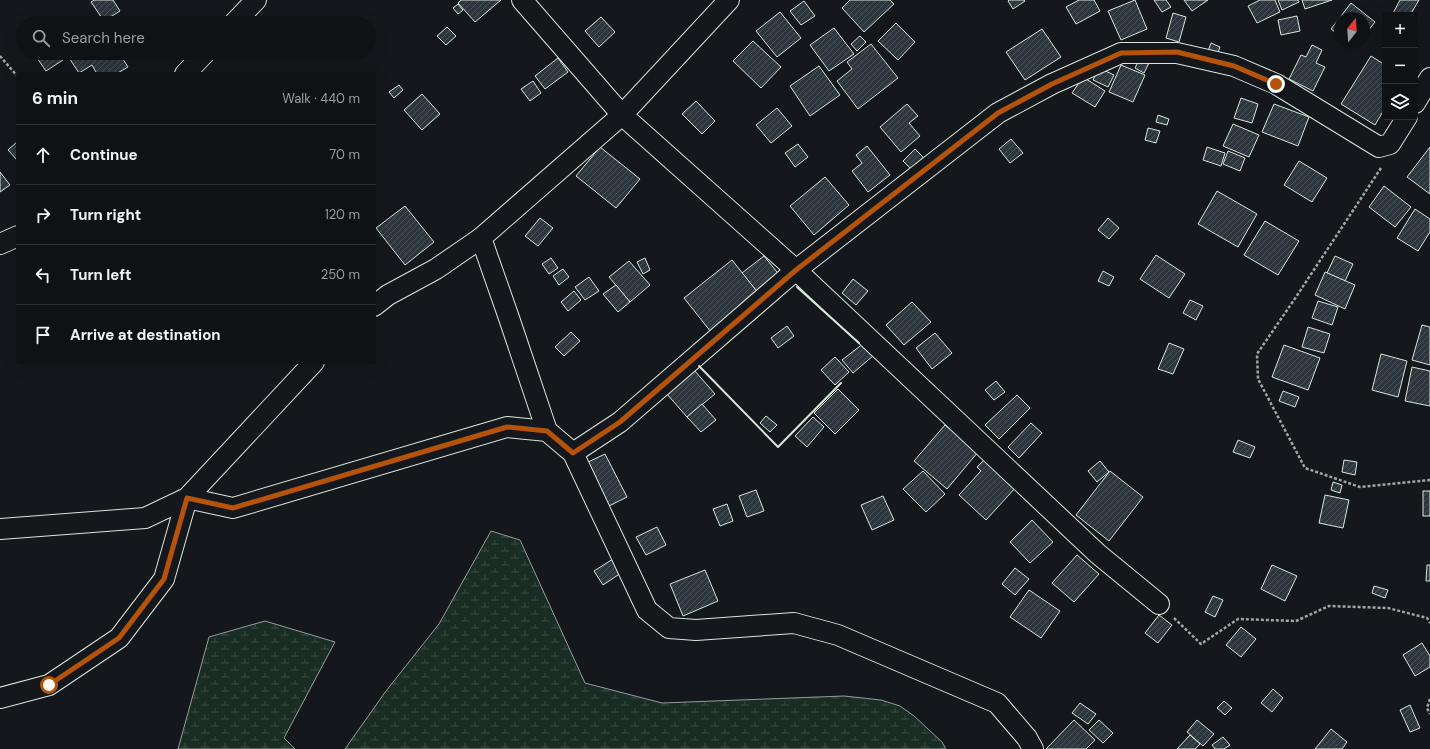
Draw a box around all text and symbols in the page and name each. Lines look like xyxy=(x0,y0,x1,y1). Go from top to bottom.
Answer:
north arrow xyxy=(1334,12,1370,48)
map controls xyxy=(1382,12,1418,120)
button: + xyxy=(1382,12,1418,48)
search box xyxy=(16,16,376,60)
icon: search xyxy=(30,27,52,49)
text: Search here xyxy=(62,28,145,48)
button: − xyxy=(1382,48,1418,84)
route end xyxy=(1267,75,1285,93)
button: layers xyxy=(1382,84,1418,120)
text: 6 min xyxy=(32,87,78,109)
text: Walk · 440 m xyxy=(282,90,360,107)
icon: ahead xyxy=(32,144,54,166)
text: Continue xyxy=(70,145,138,165)
text: 70 m xyxy=(329,146,360,163)
icon: right xyxy=(32,204,54,226)
text: Turn right xyxy=(70,205,141,225)
text: 120 m xyxy=(325,206,360,223)
icon: left xyxy=(32,264,54,286)
text: Turn left xyxy=(70,265,131,285)
text: 250 m xyxy=(321,266,360,283)
icon: arrive xyxy=(32,324,54,346)
text: Arrive at destination xyxy=(70,325,221,345)
route start xyxy=(40,676,58,694)

